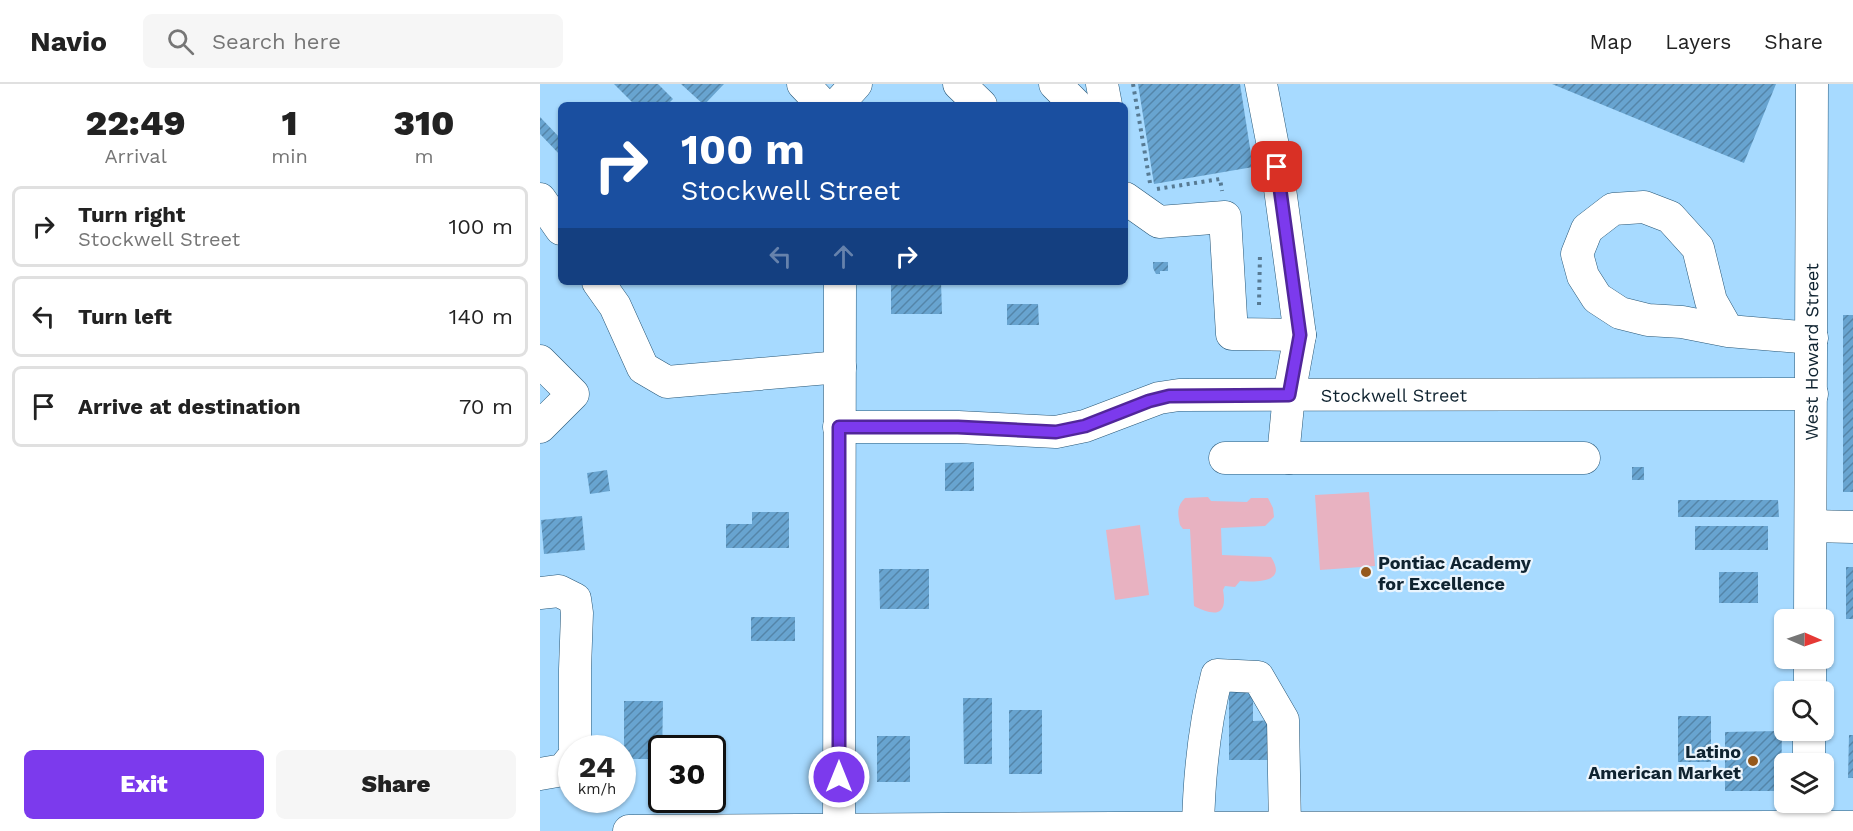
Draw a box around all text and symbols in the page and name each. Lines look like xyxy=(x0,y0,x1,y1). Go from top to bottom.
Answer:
search box xyxy=(143,14,563,68)
text: Navio xyxy=(30,25,107,58)
icon: search xyxy=(164,25,197,58)
text: Search here xyxy=(212,29,341,54)
text: Map xyxy=(1589,29,1632,54)
text: Layers xyxy=(1665,29,1731,54)
text: Share xyxy=(1764,29,1823,54)
text: 22:49 xyxy=(86,102,186,144)
text: 1 xyxy=(282,102,298,144)
text: 310 xyxy=(393,102,454,144)
text: 100 m xyxy=(681,125,805,174)
icon: right xyxy=(582,126,660,204)
pin xyxy=(1251,141,1302,192)
text: Arrival xyxy=(104,144,167,168)
text: min xyxy=(271,144,308,168)
text: m xyxy=(414,144,434,168)
icon: arrive xyxy=(1260,150,1293,183)
text: Stockwell Street xyxy=(681,175,900,207)
text: Turn right xyxy=(78,202,185,227)
icon: right xyxy=(27,210,60,243)
text: 100 m xyxy=(449,214,513,239)
text: Stockwell Street xyxy=(78,227,240,251)
icon: left xyxy=(764,240,797,273)
icon: ahead xyxy=(827,240,860,273)
icon: right xyxy=(890,240,923,273)
street label: West Howard Street xyxy=(1800,263,1822,441)
icon: left xyxy=(27,300,60,333)
text: Turn left xyxy=(78,304,172,329)
text: 140 m xyxy=(449,304,513,329)
street label: Stockwell Street xyxy=(1321,384,1467,405)
icon: arrive xyxy=(27,390,60,423)
text: Arrive at destination xyxy=(78,394,301,419)
text: 70 m xyxy=(459,394,513,419)
place label: Pontiac Academy for Excellence xyxy=(1378,552,1532,594)
marker: Pontiac Academy for Excellence xyxy=(1359,565,1373,579)
north arrow xyxy=(1774,609,1834,669)
map controls xyxy=(1774,609,1834,813)
button: search xyxy=(1774,681,1834,741)
speed limit sign: 30 xyxy=(648,735,726,813)
place label: Latino American Market xyxy=(1588,741,1741,783)
position arrow xyxy=(807,745,871,809)
text: 24 xyxy=(579,749,615,784)
button: Exit xyxy=(24,750,264,819)
button: Share xyxy=(276,750,516,819)
button: layers xyxy=(1774,753,1834,813)
marker: Latino American Market xyxy=(1746,754,1760,768)
text: km/h xyxy=(578,780,616,798)

